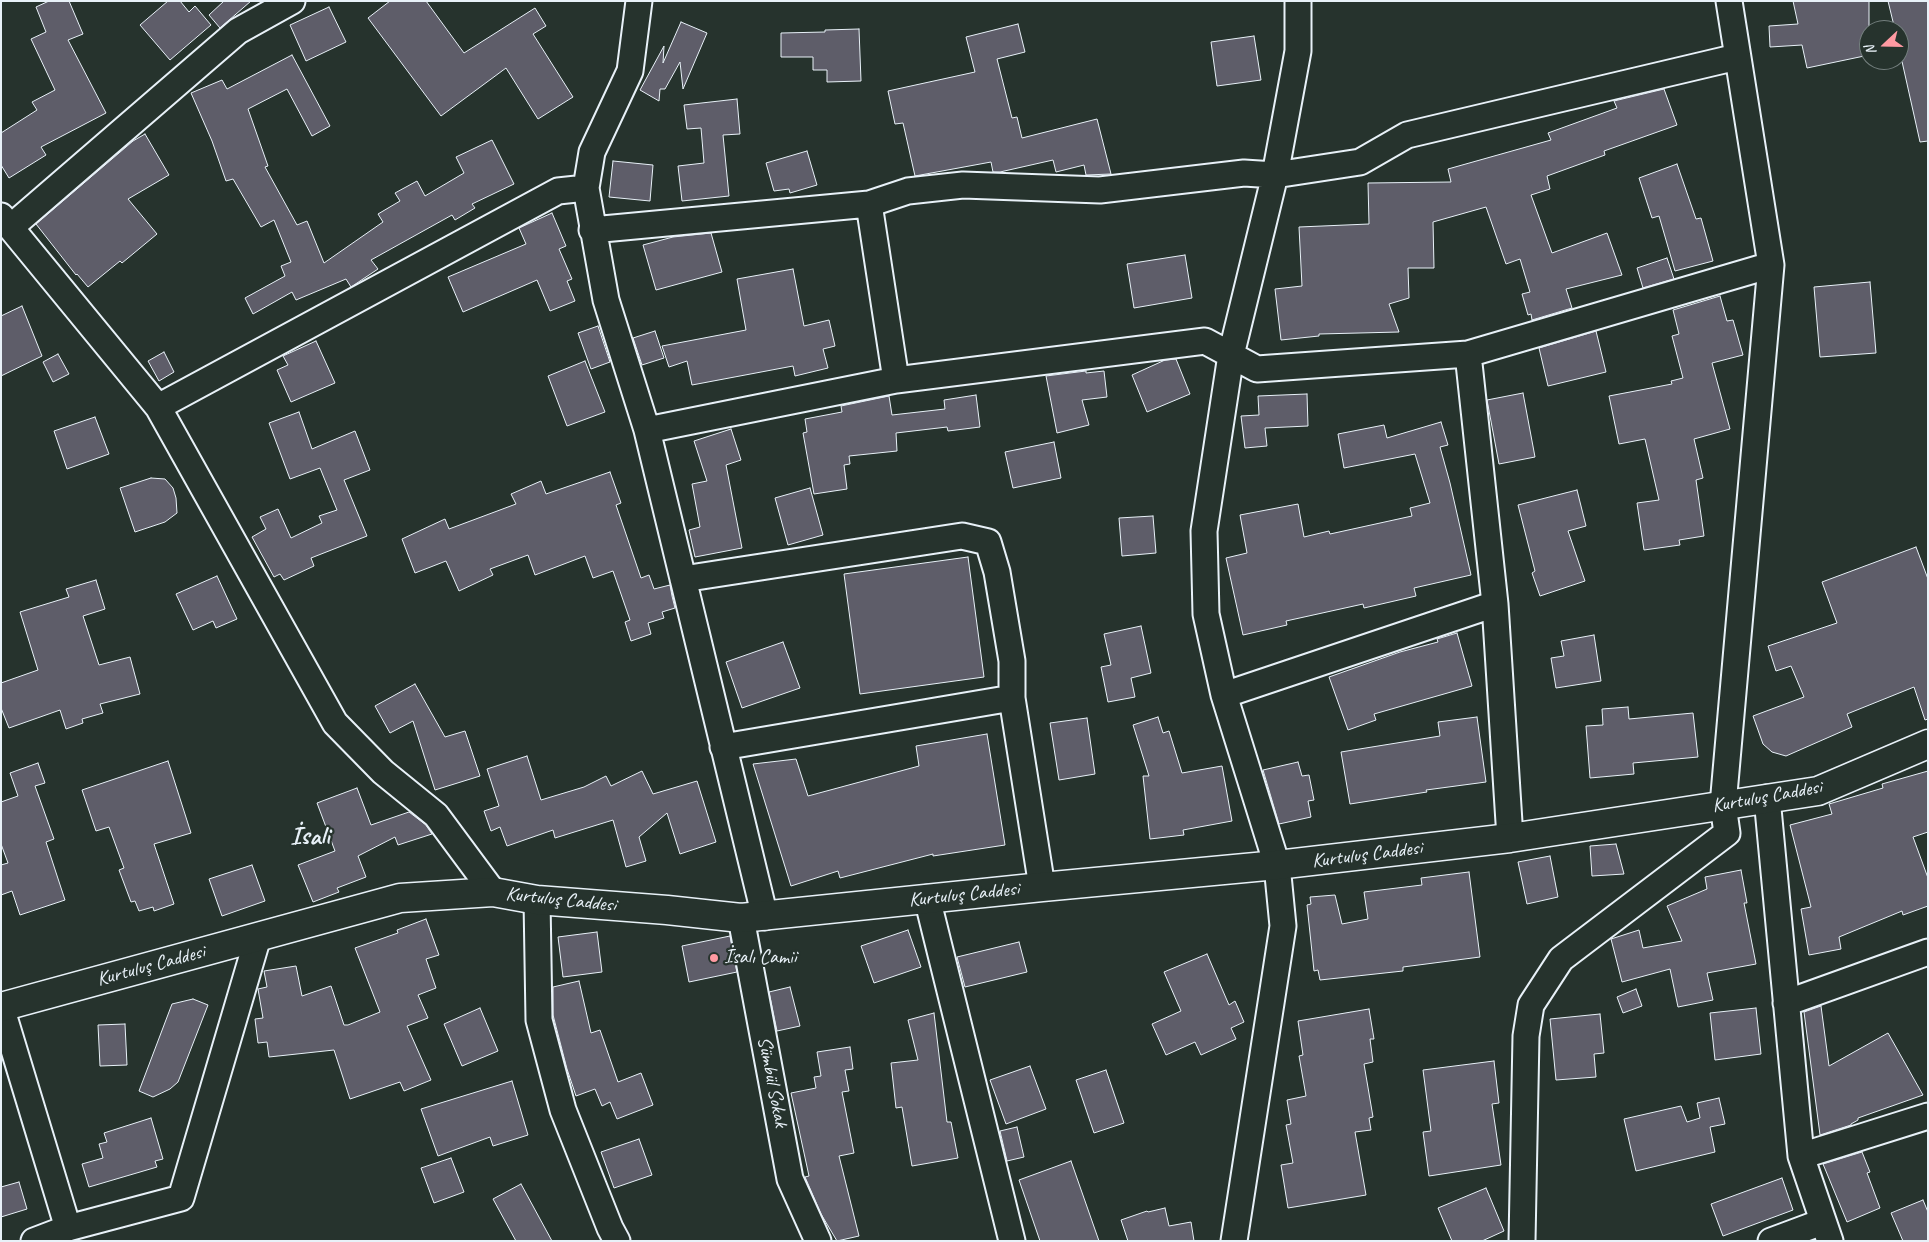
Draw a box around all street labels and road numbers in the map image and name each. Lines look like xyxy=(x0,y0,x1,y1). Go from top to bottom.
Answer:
street label: Kurtuluş Caddesi xyxy=(1710,776,1824,818)
street label: Kurtuluş Caddesi xyxy=(1311,836,1423,874)
street label: Kurtuluş Caddesi xyxy=(908,877,1020,913)
street label: Kurtuluş Caddesi xyxy=(505,882,617,918)
street label: Kurtuluş Caddesi xyxy=(94,940,208,992)
street label: Sümbül Sokak xyxy=(751,1035,793,1129)

